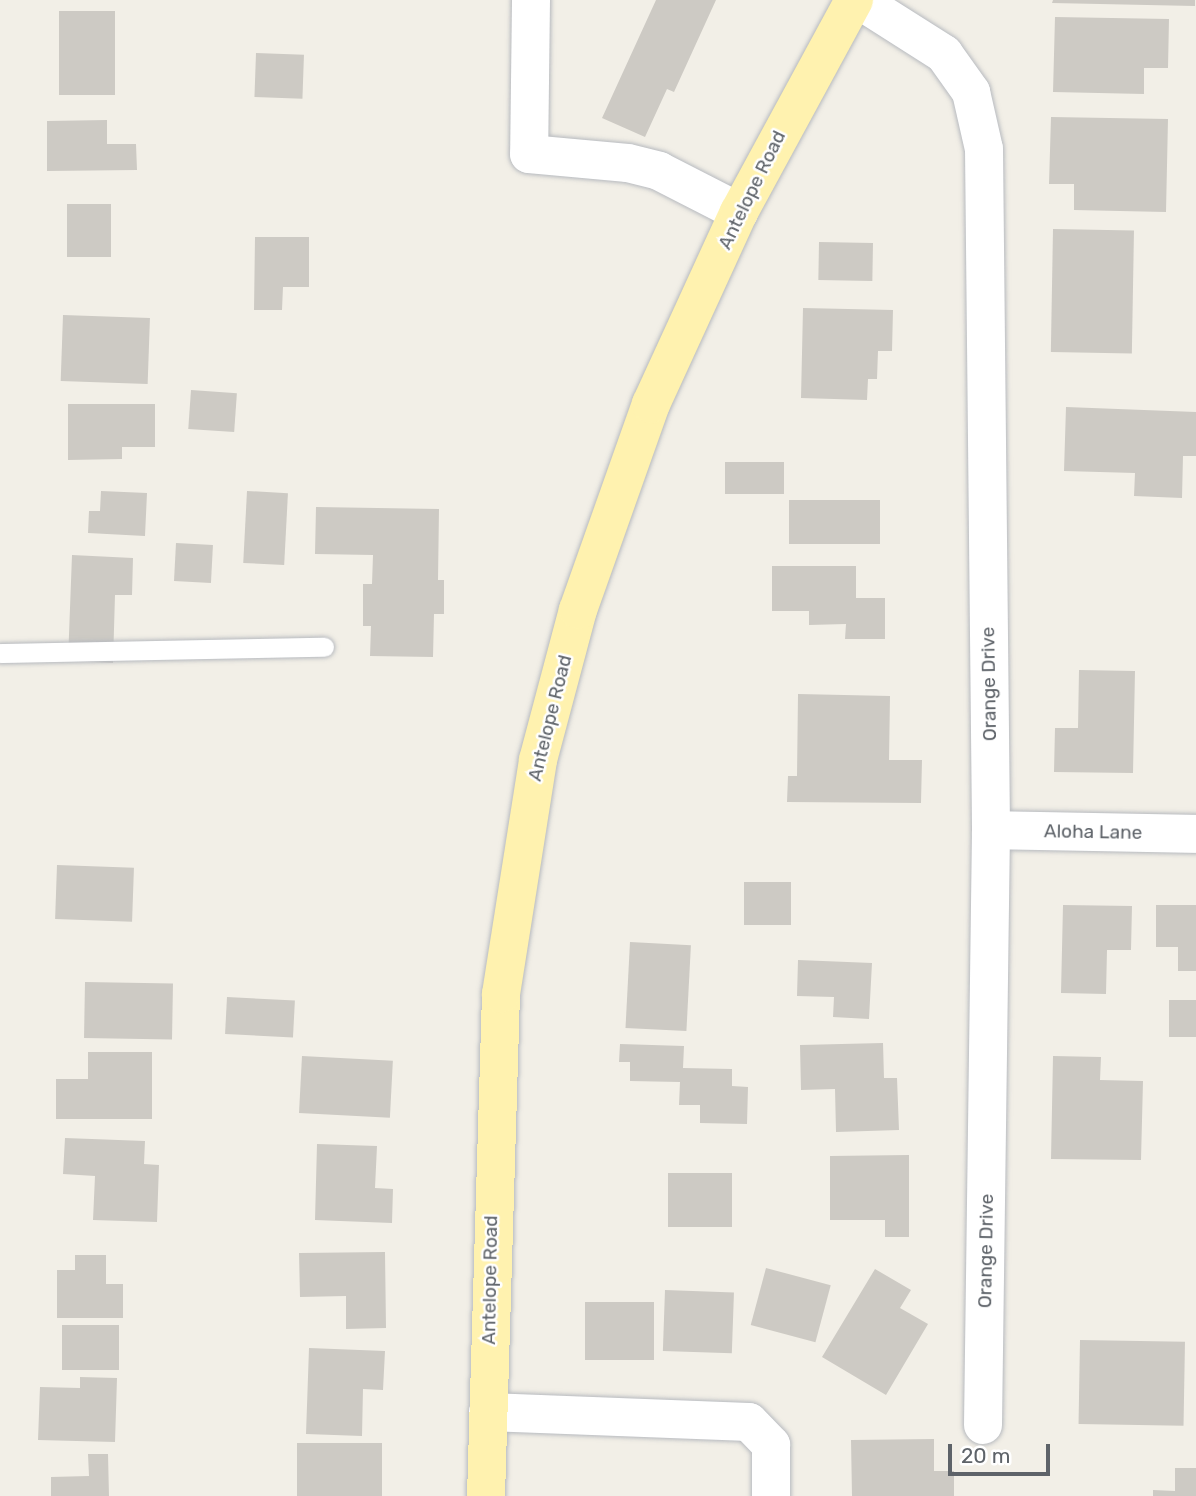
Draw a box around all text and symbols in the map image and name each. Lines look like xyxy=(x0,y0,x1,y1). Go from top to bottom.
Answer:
street label: Antelope Road xyxy=(713,127,791,253)
street label: Orange Drive xyxy=(977,627,1001,741)
street label: Antelope Road xyxy=(523,652,577,784)
street label: Aloha Lane xyxy=(1044,820,1142,844)
street label: Orange Drive xyxy=(974,1194,998,1308)
street label: Antelope Road xyxy=(477,1215,503,1345)
scale bar xyxy=(951,1430,1052,1474)
text: 20 m xyxy=(961,1443,1010,1468)

